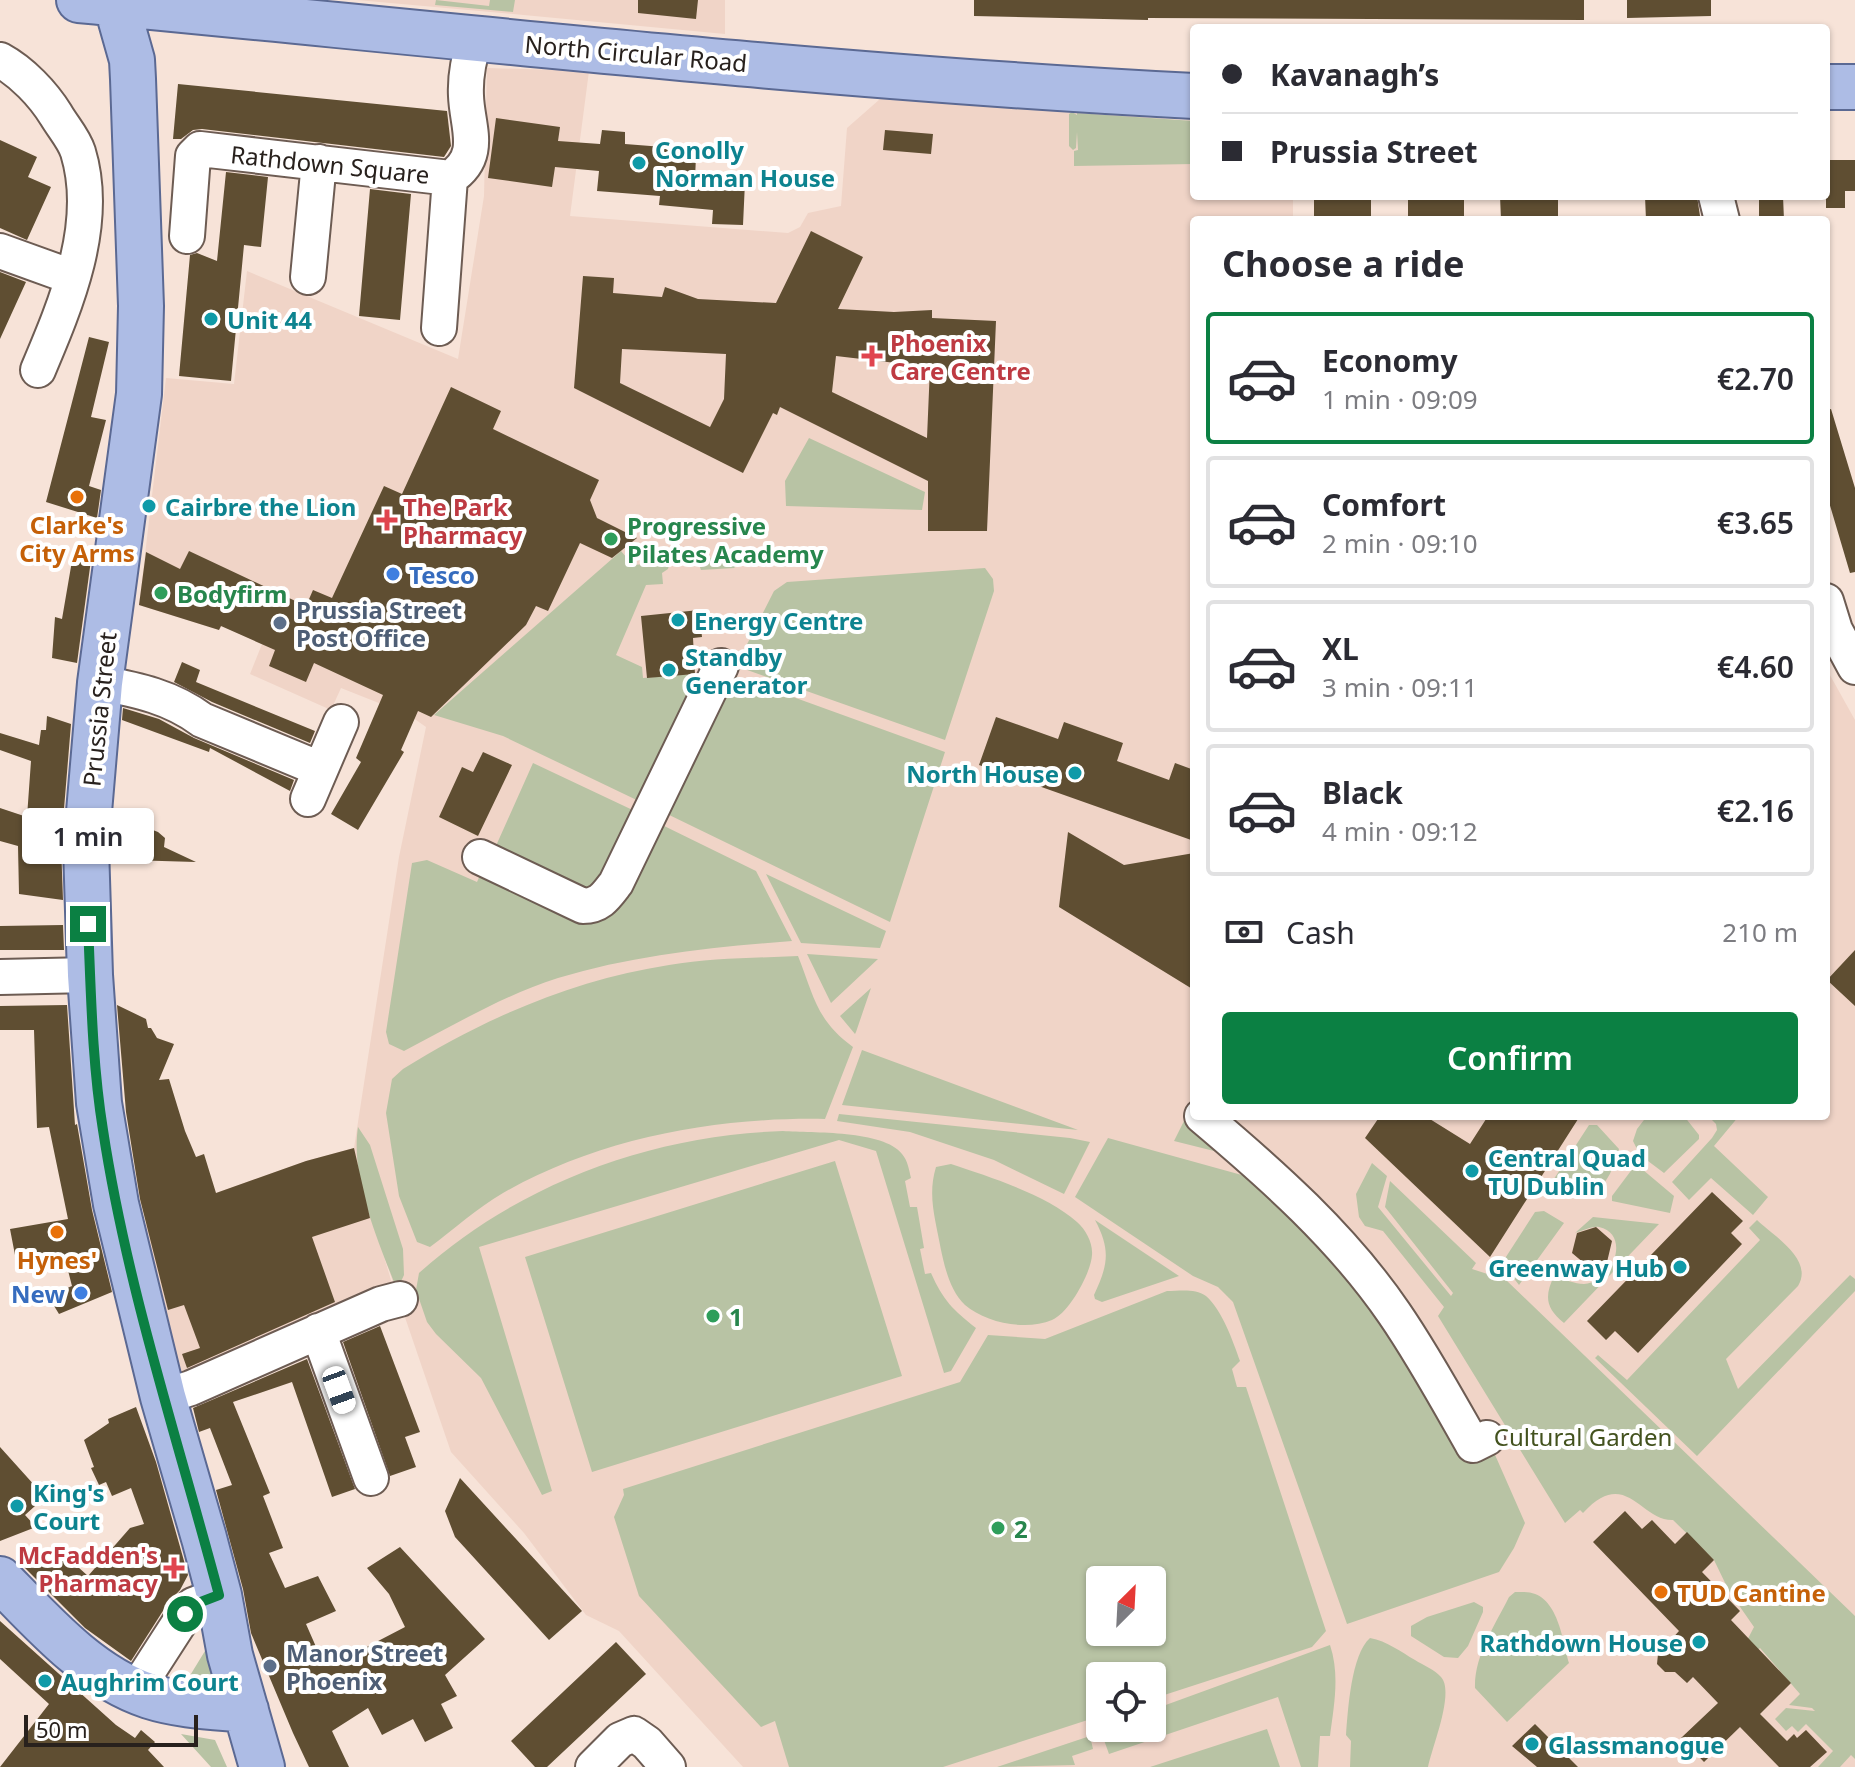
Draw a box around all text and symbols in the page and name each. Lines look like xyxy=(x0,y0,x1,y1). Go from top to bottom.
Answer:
street label: North Circular Road xyxy=(523,27,749,79)
text: Kavanagh’s xyxy=(1270,54,1439,95)
text: Prussia Street xyxy=(1270,131,1478,172)
place label: Conolly Norman House xyxy=(655,133,835,194)
street label: Rathdown Square xyxy=(229,137,431,191)
marker: Conolly Norman House xyxy=(630,154,648,172)
text: Choose a ride xyxy=(1222,239,1464,288)
place label: Unit 44 xyxy=(227,303,312,336)
marker: Unit 44 xyxy=(202,310,220,328)
place label: Phoenix Care Centre xyxy=(890,326,1031,387)
text: Economy xyxy=(1322,340,1458,381)
icon: car xyxy=(1226,342,1298,414)
marker: Phoenix Care Centre xyxy=(861,345,883,367)
text: €2.70 xyxy=(1717,358,1794,399)
text: 1 min · 09:09 xyxy=(1322,381,1478,417)
text: Comfort xyxy=(1322,484,1446,525)
icon: car xyxy=(1226,486,1298,558)
marker: Clarke's City Arms xyxy=(68,488,86,506)
place label: Cairbre the Lion xyxy=(165,490,356,523)
place label: The Park Pharmacy xyxy=(403,490,523,551)
marker: Cairbre the Lion xyxy=(140,497,158,515)
text: €3.65 xyxy=(1717,502,1794,543)
place label: Clarke's City Arms xyxy=(19,508,135,569)
place label: Progressive Pilates Academy xyxy=(627,509,824,570)
marker: The Park Pharmacy xyxy=(378,511,396,529)
text: 2 min · 09:10 xyxy=(1322,525,1478,561)
marker: Progressive Pilates Academy xyxy=(602,530,620,548)
place label: Tesco xyxy=(409,558,475,591)
marker: Tesco xyxy=(384,565,402,583)
place label: Bodyfirm xyxy=(177,577,287,610)
marker: Bodyfirm xyxy=(152,584,170,602)
place label: Prussia Street Post Office xyxy=(296,593,462,654)
place label: Energy Centre xyxy=(694,604,863,637)
marker: Energy Centre xyxy=(669,611,687,629)
marker: Prussia Street Post Office xyxy=(271,614,289,632)
text: XL xyxy=(1322,628,1359,669)
street label: Prussia Street xyxy=(74,630,124,788)
icon: car xyxy=(1226,630,1298,702)
place label: Standby Generator xyxy=(685,640,808,701)
text: €4.60 xyxy=(1717,646,1794,687)
marker: Standby Generator xyxy=(660,661,678,679)
text: 3 min · 09:11 xyxy=(1322,669,1478,705)
place label: North House xyxy=(906,757,1059,790)
marker: North House xyxy=(1066,764,1084,782)
text: Black xyxy=(1322,772,1403,813)
icon: car xyxy=(1226,774,1298,846)
text: €2.16 xyxy=(1717,790,1794,831)
callout: 1 min xyxy=(22,808,154,864)
text: 4 min · 09:12 xyxy=(1322,813,1478,849)
text: 1 min xyxy=(53,818,123,854)
route end xyxy=(70,906,106,942)
icon: cash xyxy=(1222,910,1266,954)
text: Cash xyxy=(1286,912,1355,953)
text: 210 m xyxy=(1722,914,1798,950)
button: Confirm xyxy=(1222,1012,1798,1104)
place label: Central Quad TU Dublin xyxy=(1488,1141,1646,1202)
marker: Central Quad TU Dublin xyxy=(1463,1162,1481,1180)
marker: Hynes' xyxy=(48,1223,66,1241)
place label: Hynes' xyxy=(17,1243,97,1276)
place label: Greenway Hub xyxy=(1488,1251,1664,1284)
marker: Greenway Hub xyxy=(1671,1258,1689,1276)
place label: New xyxy=(11,1277,65,1310)
marker: New xyxy=(72,1284,90,1302)
place label: 1 xyxy=(729,1300,743,1333)
marker: 1 xyxy=(704,1307,722,1325)
car xyxy=(320,1363,358,1417)
park label: Cultural Garden xyxy=(1494,1420,1672,1453)
place label: King's Court xyxy=(33,1476,105,1537)
marker: King's Court xyxy=(8,1497,26,1515)
place label: 2 xyxy=(1014,1512,1028,1545)
marker: 2 xyxy=(989,1519,1007,1537)
place label: McFadden's Pharmacy xyxy=(18,1538,158,1599)
marker: McFadden's Pharmacy xyxy=(165,1559,183,1577)
north arrow xyxy=(1086,1566,1166,1646)
map controls xyxy=(1086,1566,1166,1742)
place label: TUD Cantine xyxy=(1677,1576,1826,1609)
marker: TUD Cantine xyxy=(1652,1583,1670,1601)
route start xyxy=(167,1596,203,1632)
place label: Rathdown House xyxy=(1479,1626,1683,1659)
marker: Rathdown House xyxy=(1690,1633,1708,1651)
place label: Manor Street Phoenix xyxy=(286,1636,444,1697)
marker: Manor Street Phoenix xyxy=(261,1657,279,1675)
button: locate xyxy=(1086,1662,1166,1742)
place label: Aughrim Court xyxy=(61,1665,239,1698)
marker: Aughrim Court xyxy=(36,1672,54,1690)
scale bar xyxy=(24,1711,198,1747)
text: 50 m xyxy=(36,1714,87,1744)
place label: Glassmanogue xyxy=(1548,1728,1724,1761)
marker: Glassmanogue xyxy=(1523,1735,1541,1753)

